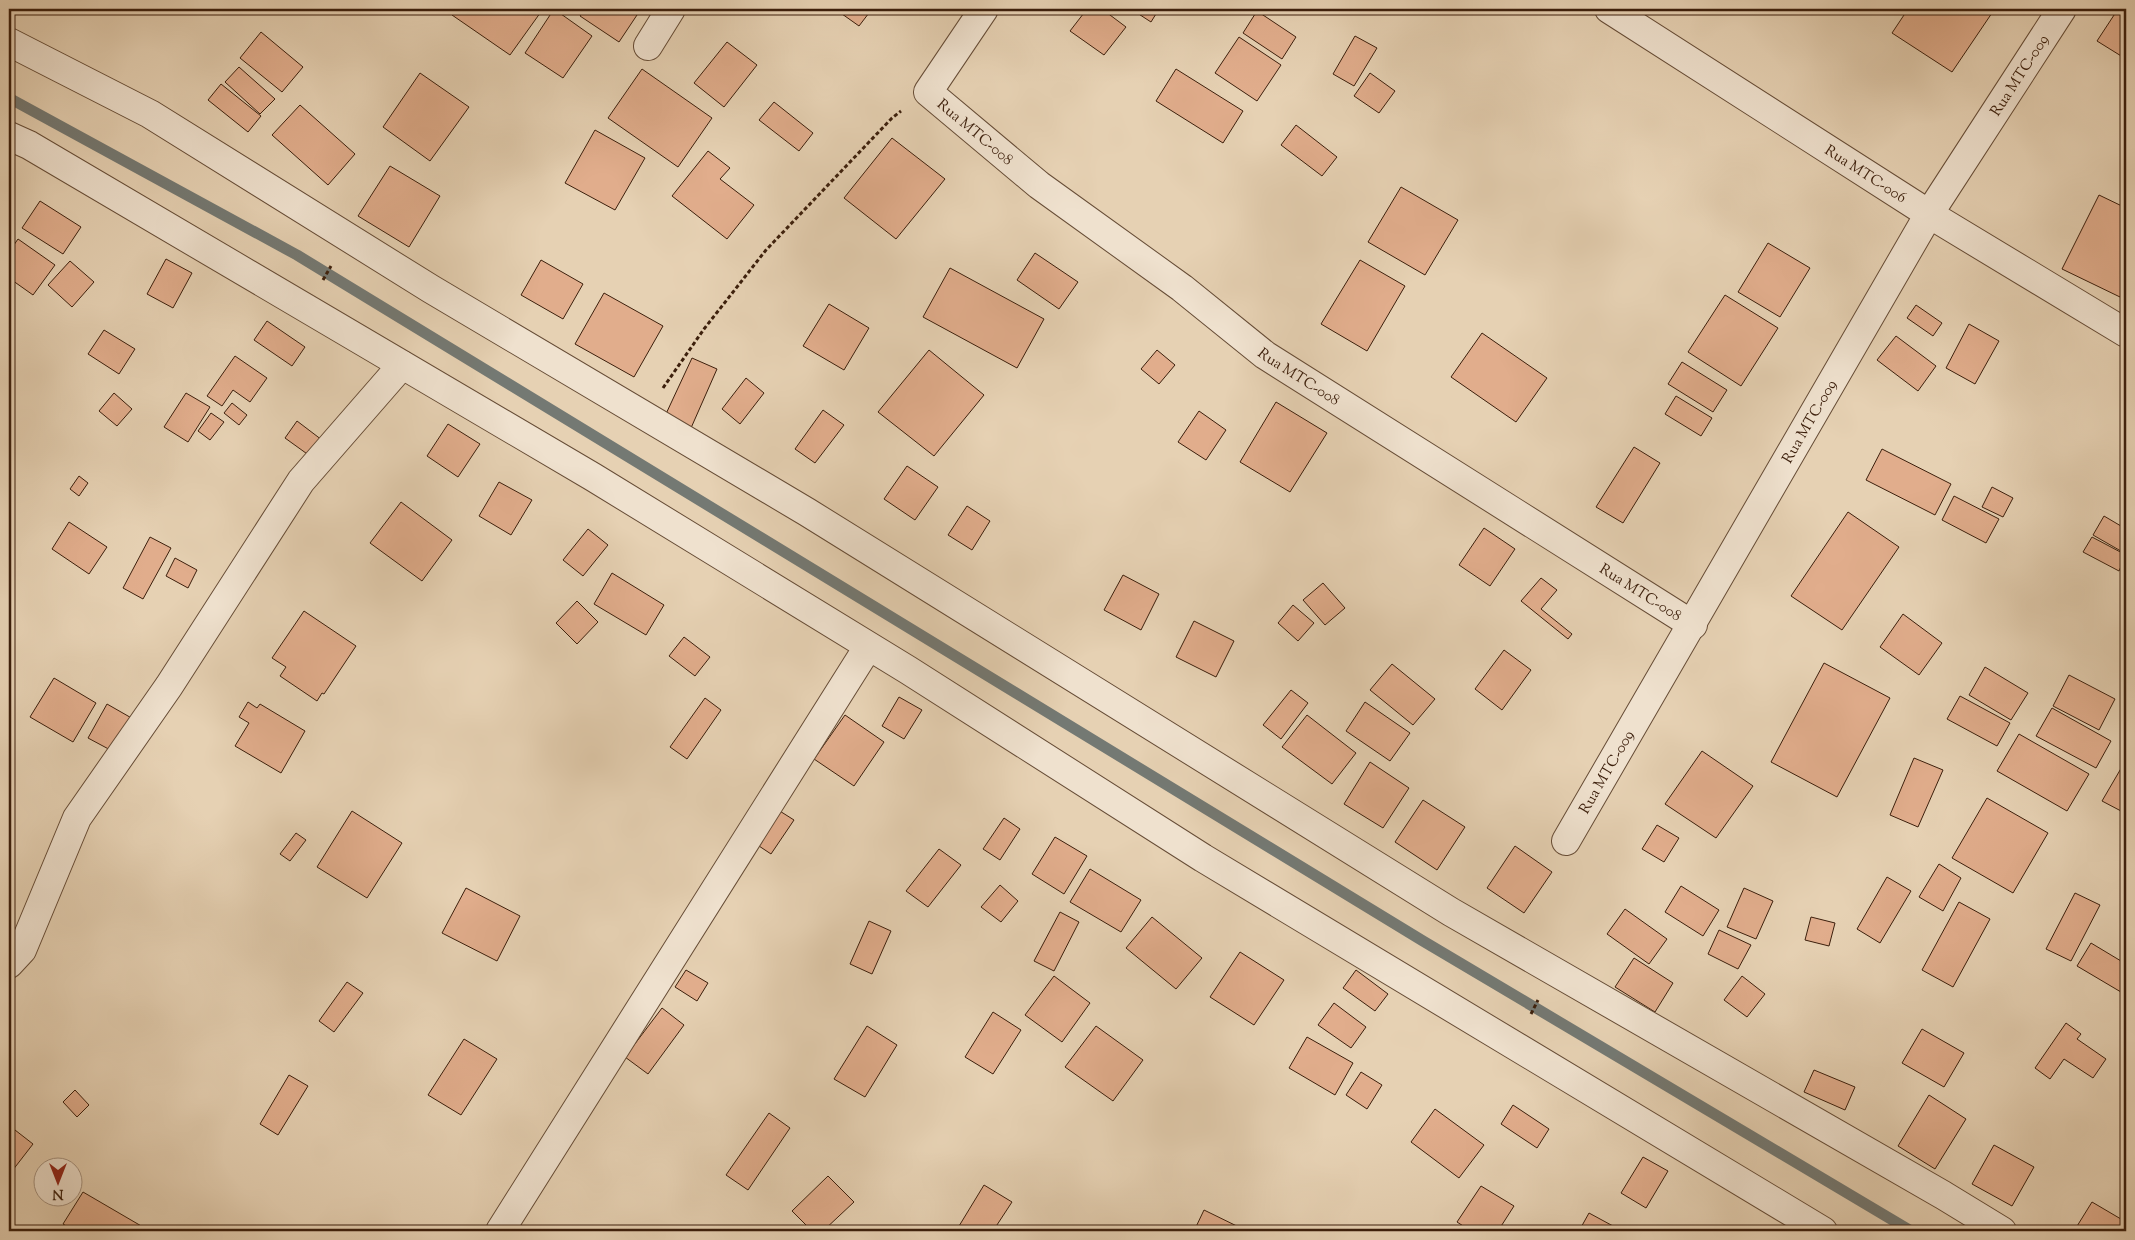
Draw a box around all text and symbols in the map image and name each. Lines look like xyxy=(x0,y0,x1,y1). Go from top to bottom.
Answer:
street label: Rua MTC-009 xyxy=(1986,31,2055,121)
street label: Rua MTC-008 xyxy=(932,95,1017,171)
street label: Rua MTC-006 xyxy=(1820,141,1910,209)
street label: Rua MTC-008 xyxy=(1252,344,1343,412)
street label: Rua MTC-009 xyxy=(1778,376,1843,468)
street label: Rua MTC-008 xyxy=(1595,559,1685,627)
street label: Rua MTC-009 xyxy=(1575,727,1640,818)
north arrow xyxy=(32,1158,82,1208)
text: N xyxy=(52,1183,64,1203)

